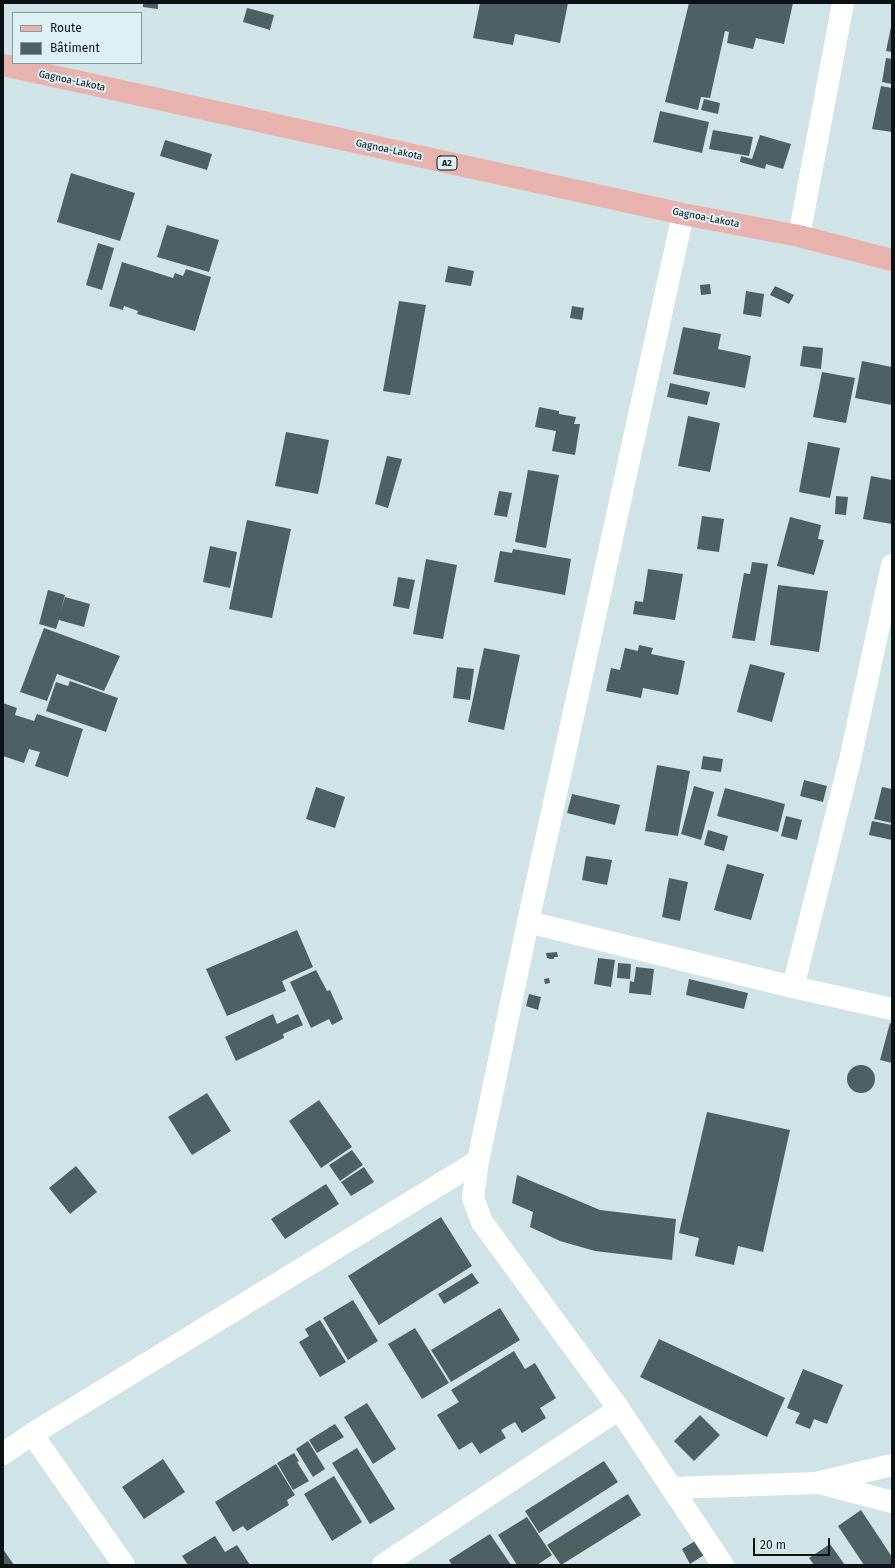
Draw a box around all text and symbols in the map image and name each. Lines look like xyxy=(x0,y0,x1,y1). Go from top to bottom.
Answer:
legend xyxy=(12,12,142,64)
text: Route xyxy=(50,21,82,35)
text: Bâtiment xyxy=(50,41,100,55)
street label: Gagnoa-Lakota xyxy=(38,68,106,94)
street label: Gagnoa-Lakota xyxy=(355,137,423,163)
road number: A2 xyxy=(437,156,457,170)
street label: Gagnoa-Lakota xyxy=(671,206,741,230)
scale bar xyxy=(755,1530,832,1556)
text: 20 m xyxy=(760,1538,786,1552)

